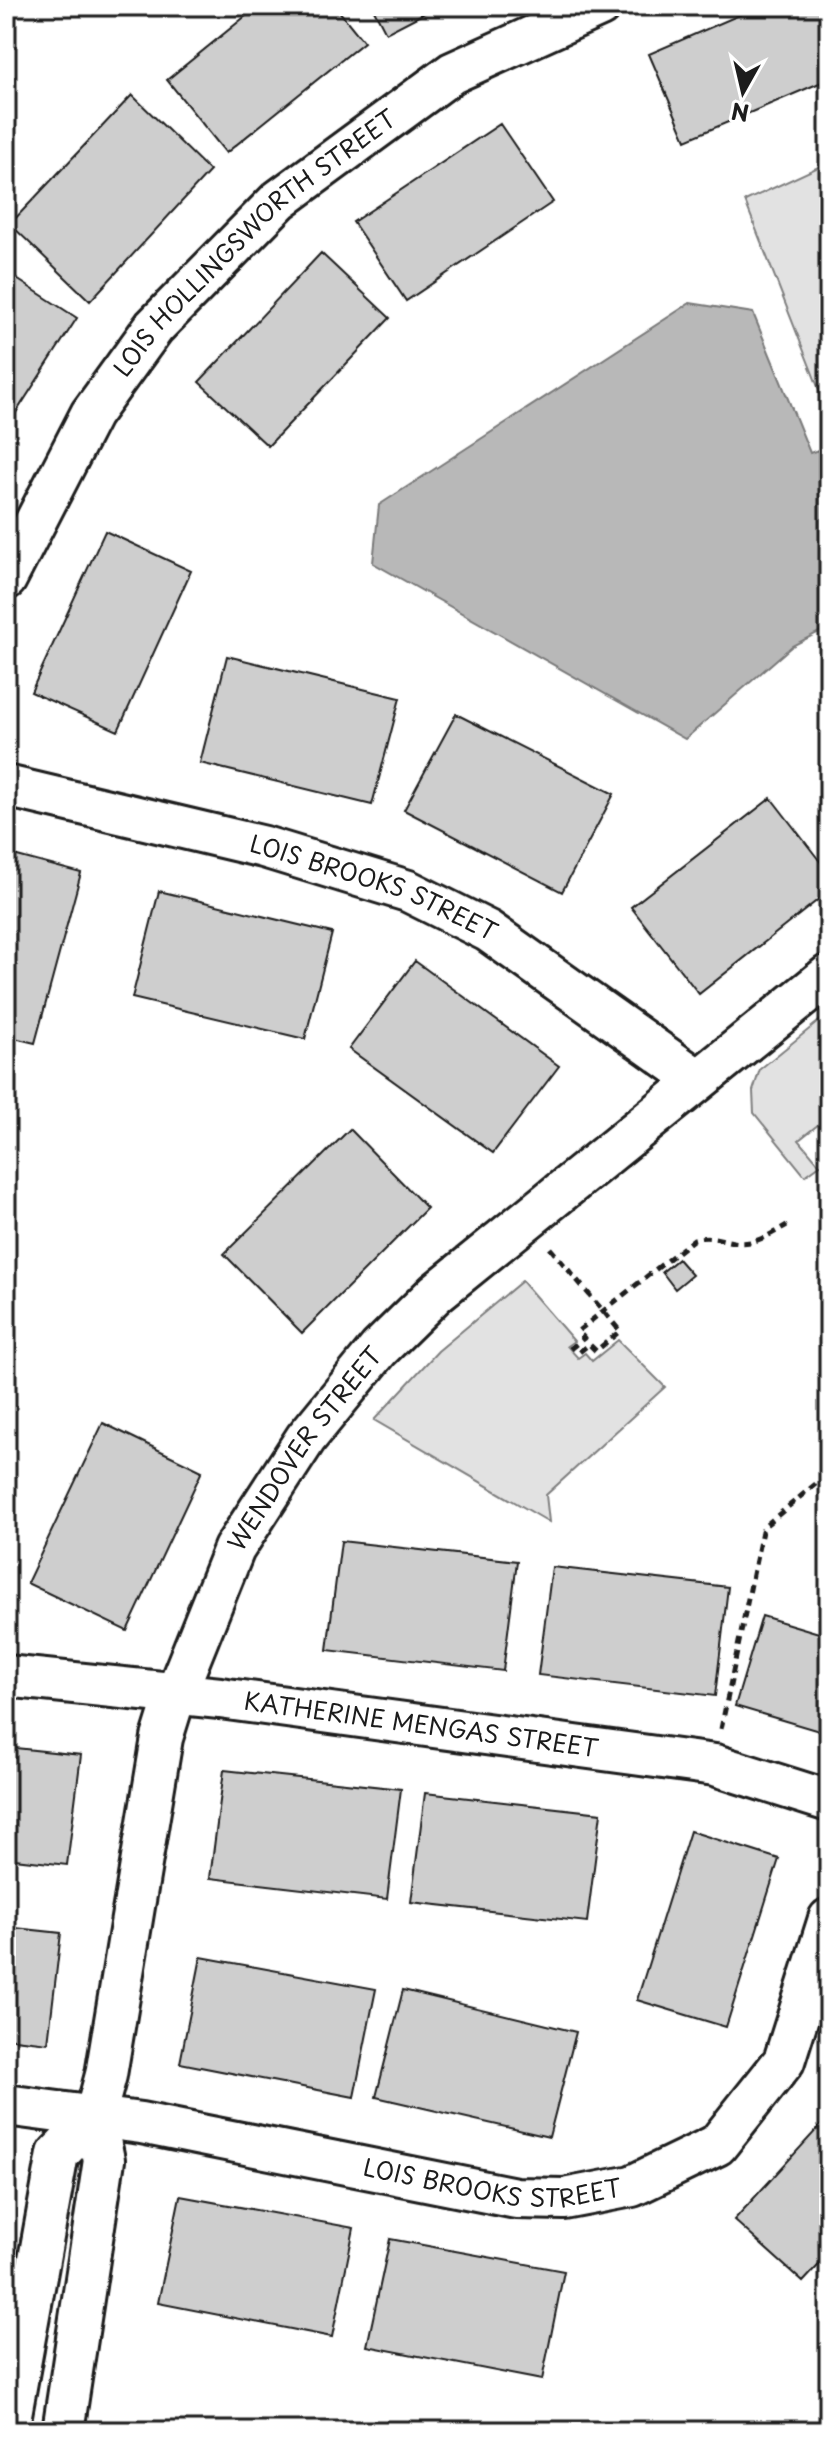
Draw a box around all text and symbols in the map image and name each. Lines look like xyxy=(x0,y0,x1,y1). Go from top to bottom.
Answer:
north arrow xyxy=(703,52,783,132)
text: N xyxy=(729,96,751,131)
street label: LOIS HOLLINGSWORTH STREET xyxy=(104,100,403,384)
street label: LOIS BROOKS STREET xyxy=(247,824,504,949)
street label: WENDOVER STREET xyxy=(217,1338,390,1557)
street label: KATHERINE MENGAS STREET xyxy=(242,1681,601,1765)
street label: LOIS BROOKS STREET xyxy=(360,2148,625,2216)

